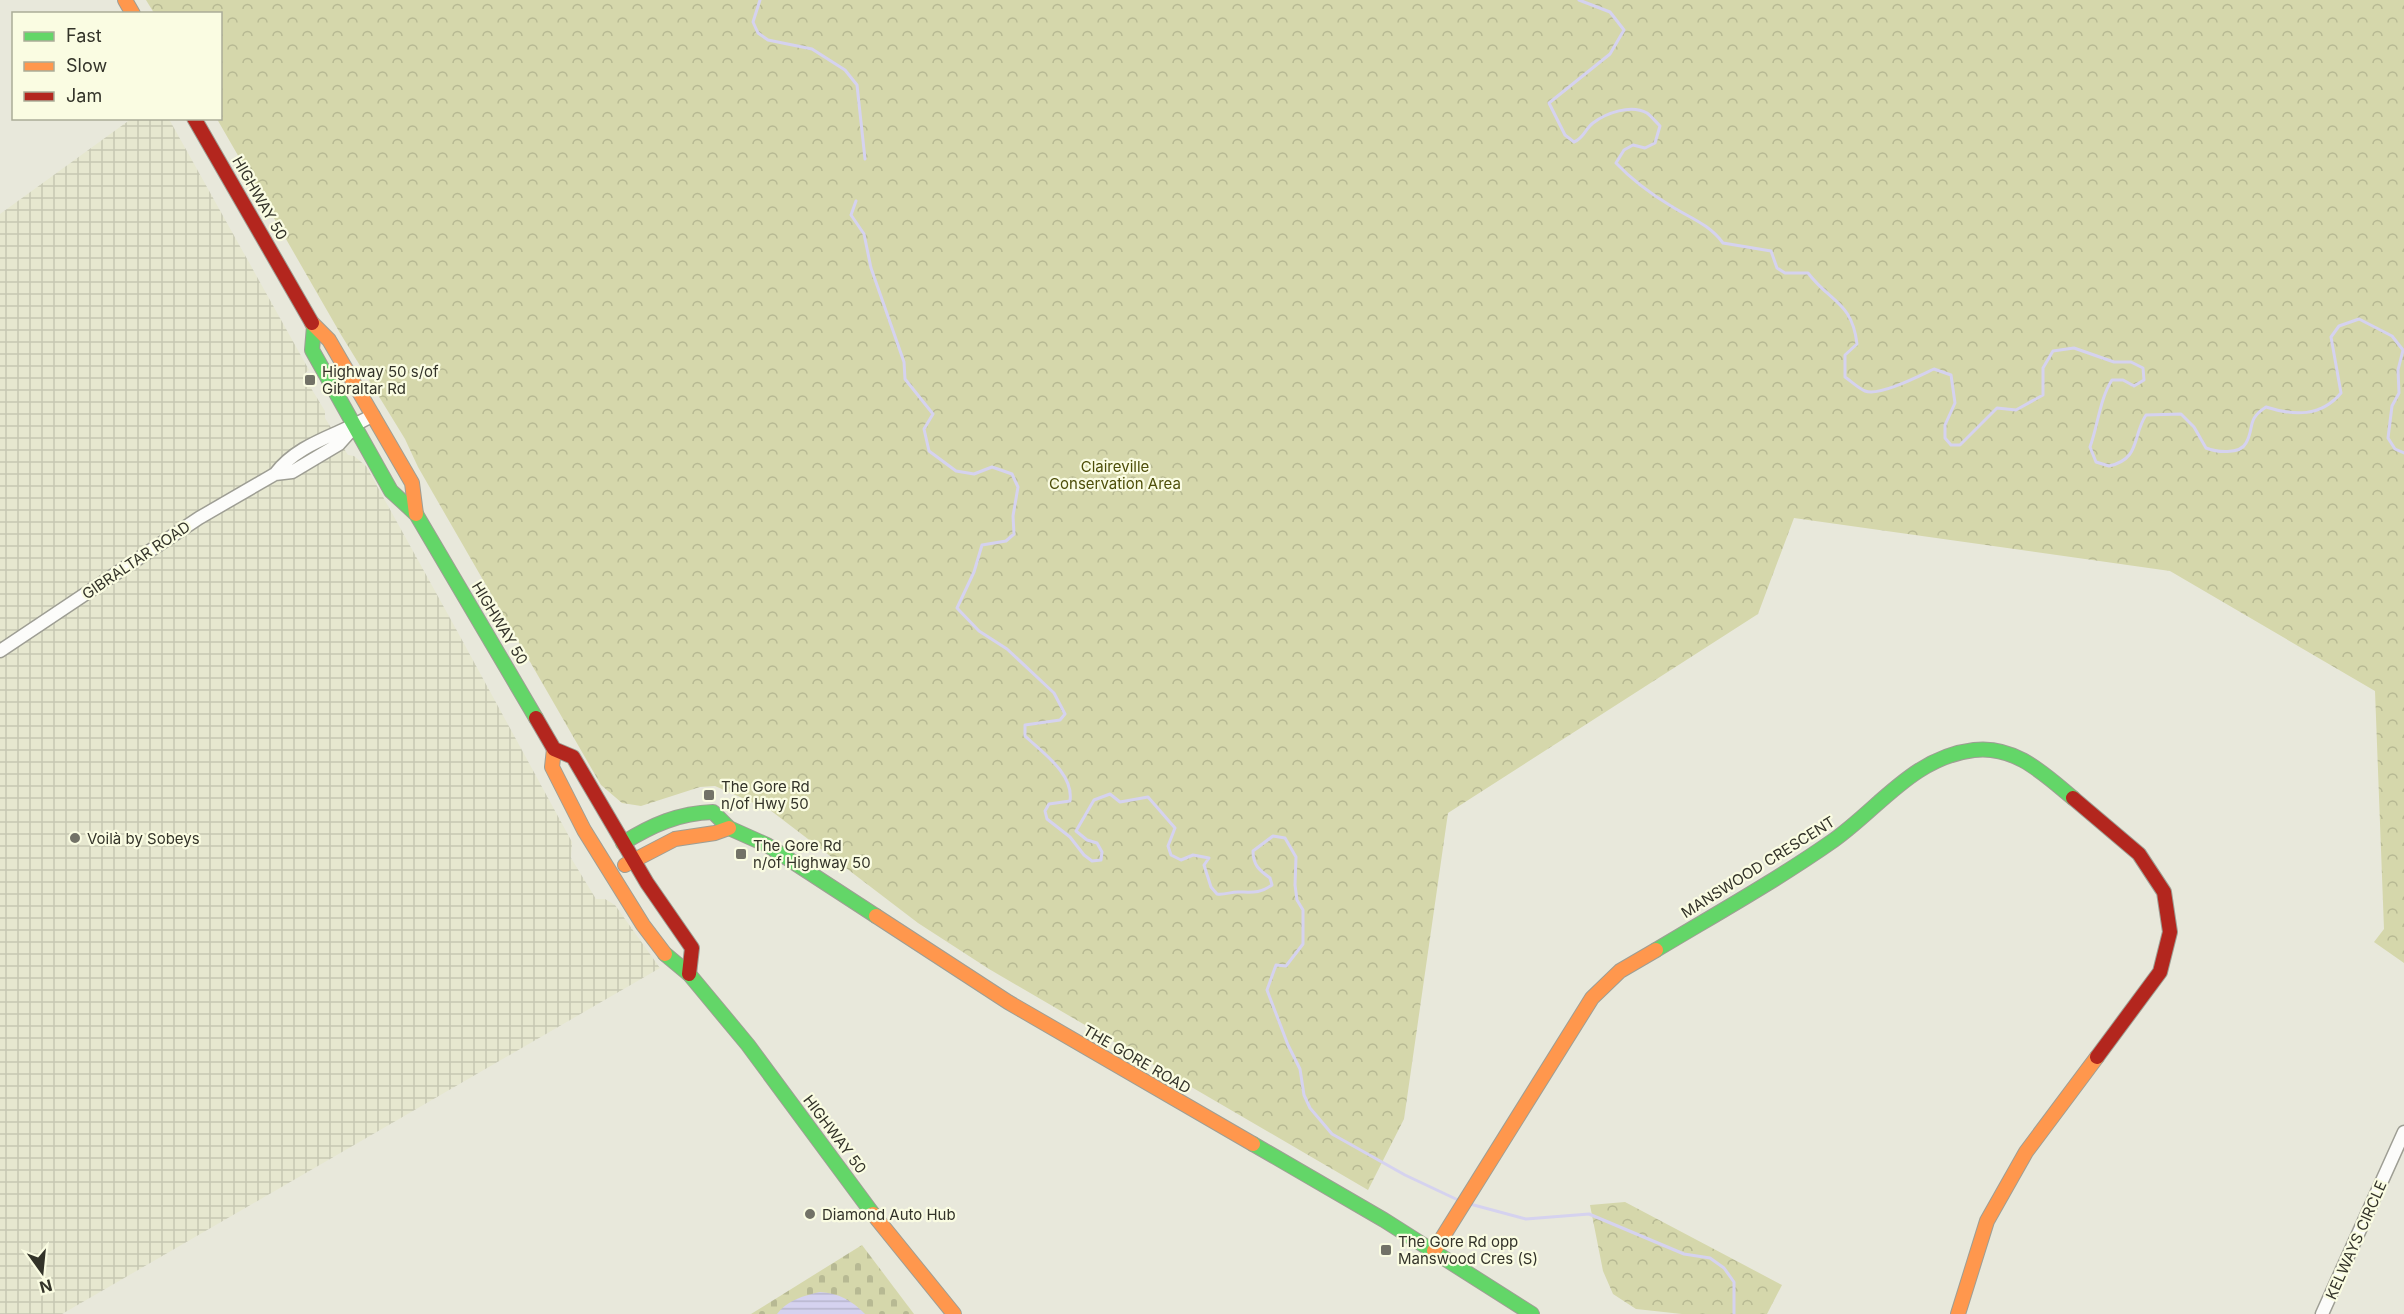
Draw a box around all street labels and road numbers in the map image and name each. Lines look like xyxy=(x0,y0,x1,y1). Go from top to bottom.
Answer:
street label: HIGHWAY 50 xyxy=(228,153,292,243)
street label: GIBRALTAR ROAD xyxy=(78,517,194,603)
street label: HIGHWAY 50 xyxy=(468,578,532,668)
street label: MANSWOOD CRESCENT xyxy=(1678,812,1838,922)
street label: THE GORE ROAD xyxy=(1080,1020,1194,1098)
street label: HIGHWAY 50 xyxy=(799,1091,871,1177)
street label: KELWAYS CIRCLE xyxy=(2321,1178,2391,1302)

